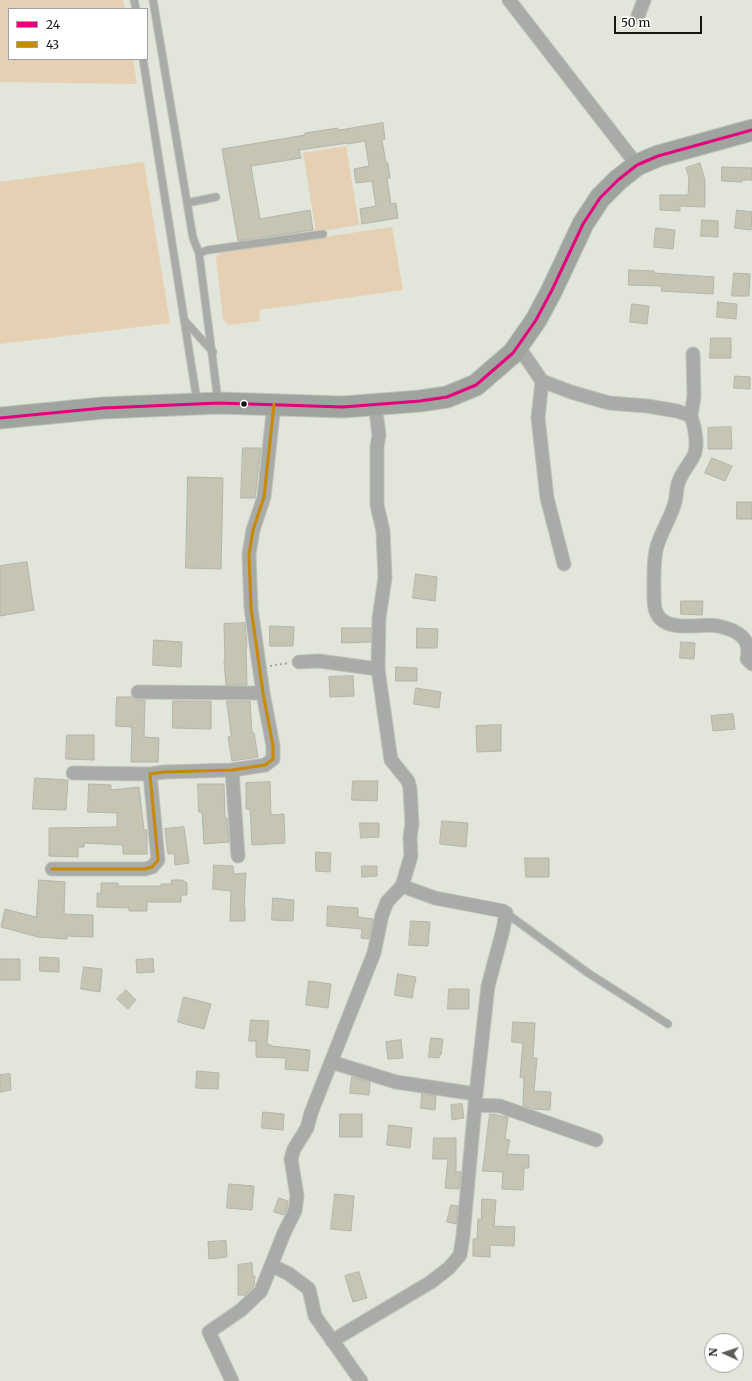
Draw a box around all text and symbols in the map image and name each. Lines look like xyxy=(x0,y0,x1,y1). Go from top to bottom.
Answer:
legend xyxy=(8,8,148,60)
scale bar xyxy=(616,8,704,34)
text: 50 m xyxy=(621,15,650,30)
text: 24 xyxy=(46,17,60,32)
text: 43 xyxy=(46,37,59,52)
unlabelled marker xyxy=(239,399,249,409)
north arrow xyxy=(704,1333,744,1373)
text: N xyxy=(706,1348,720,1357)

